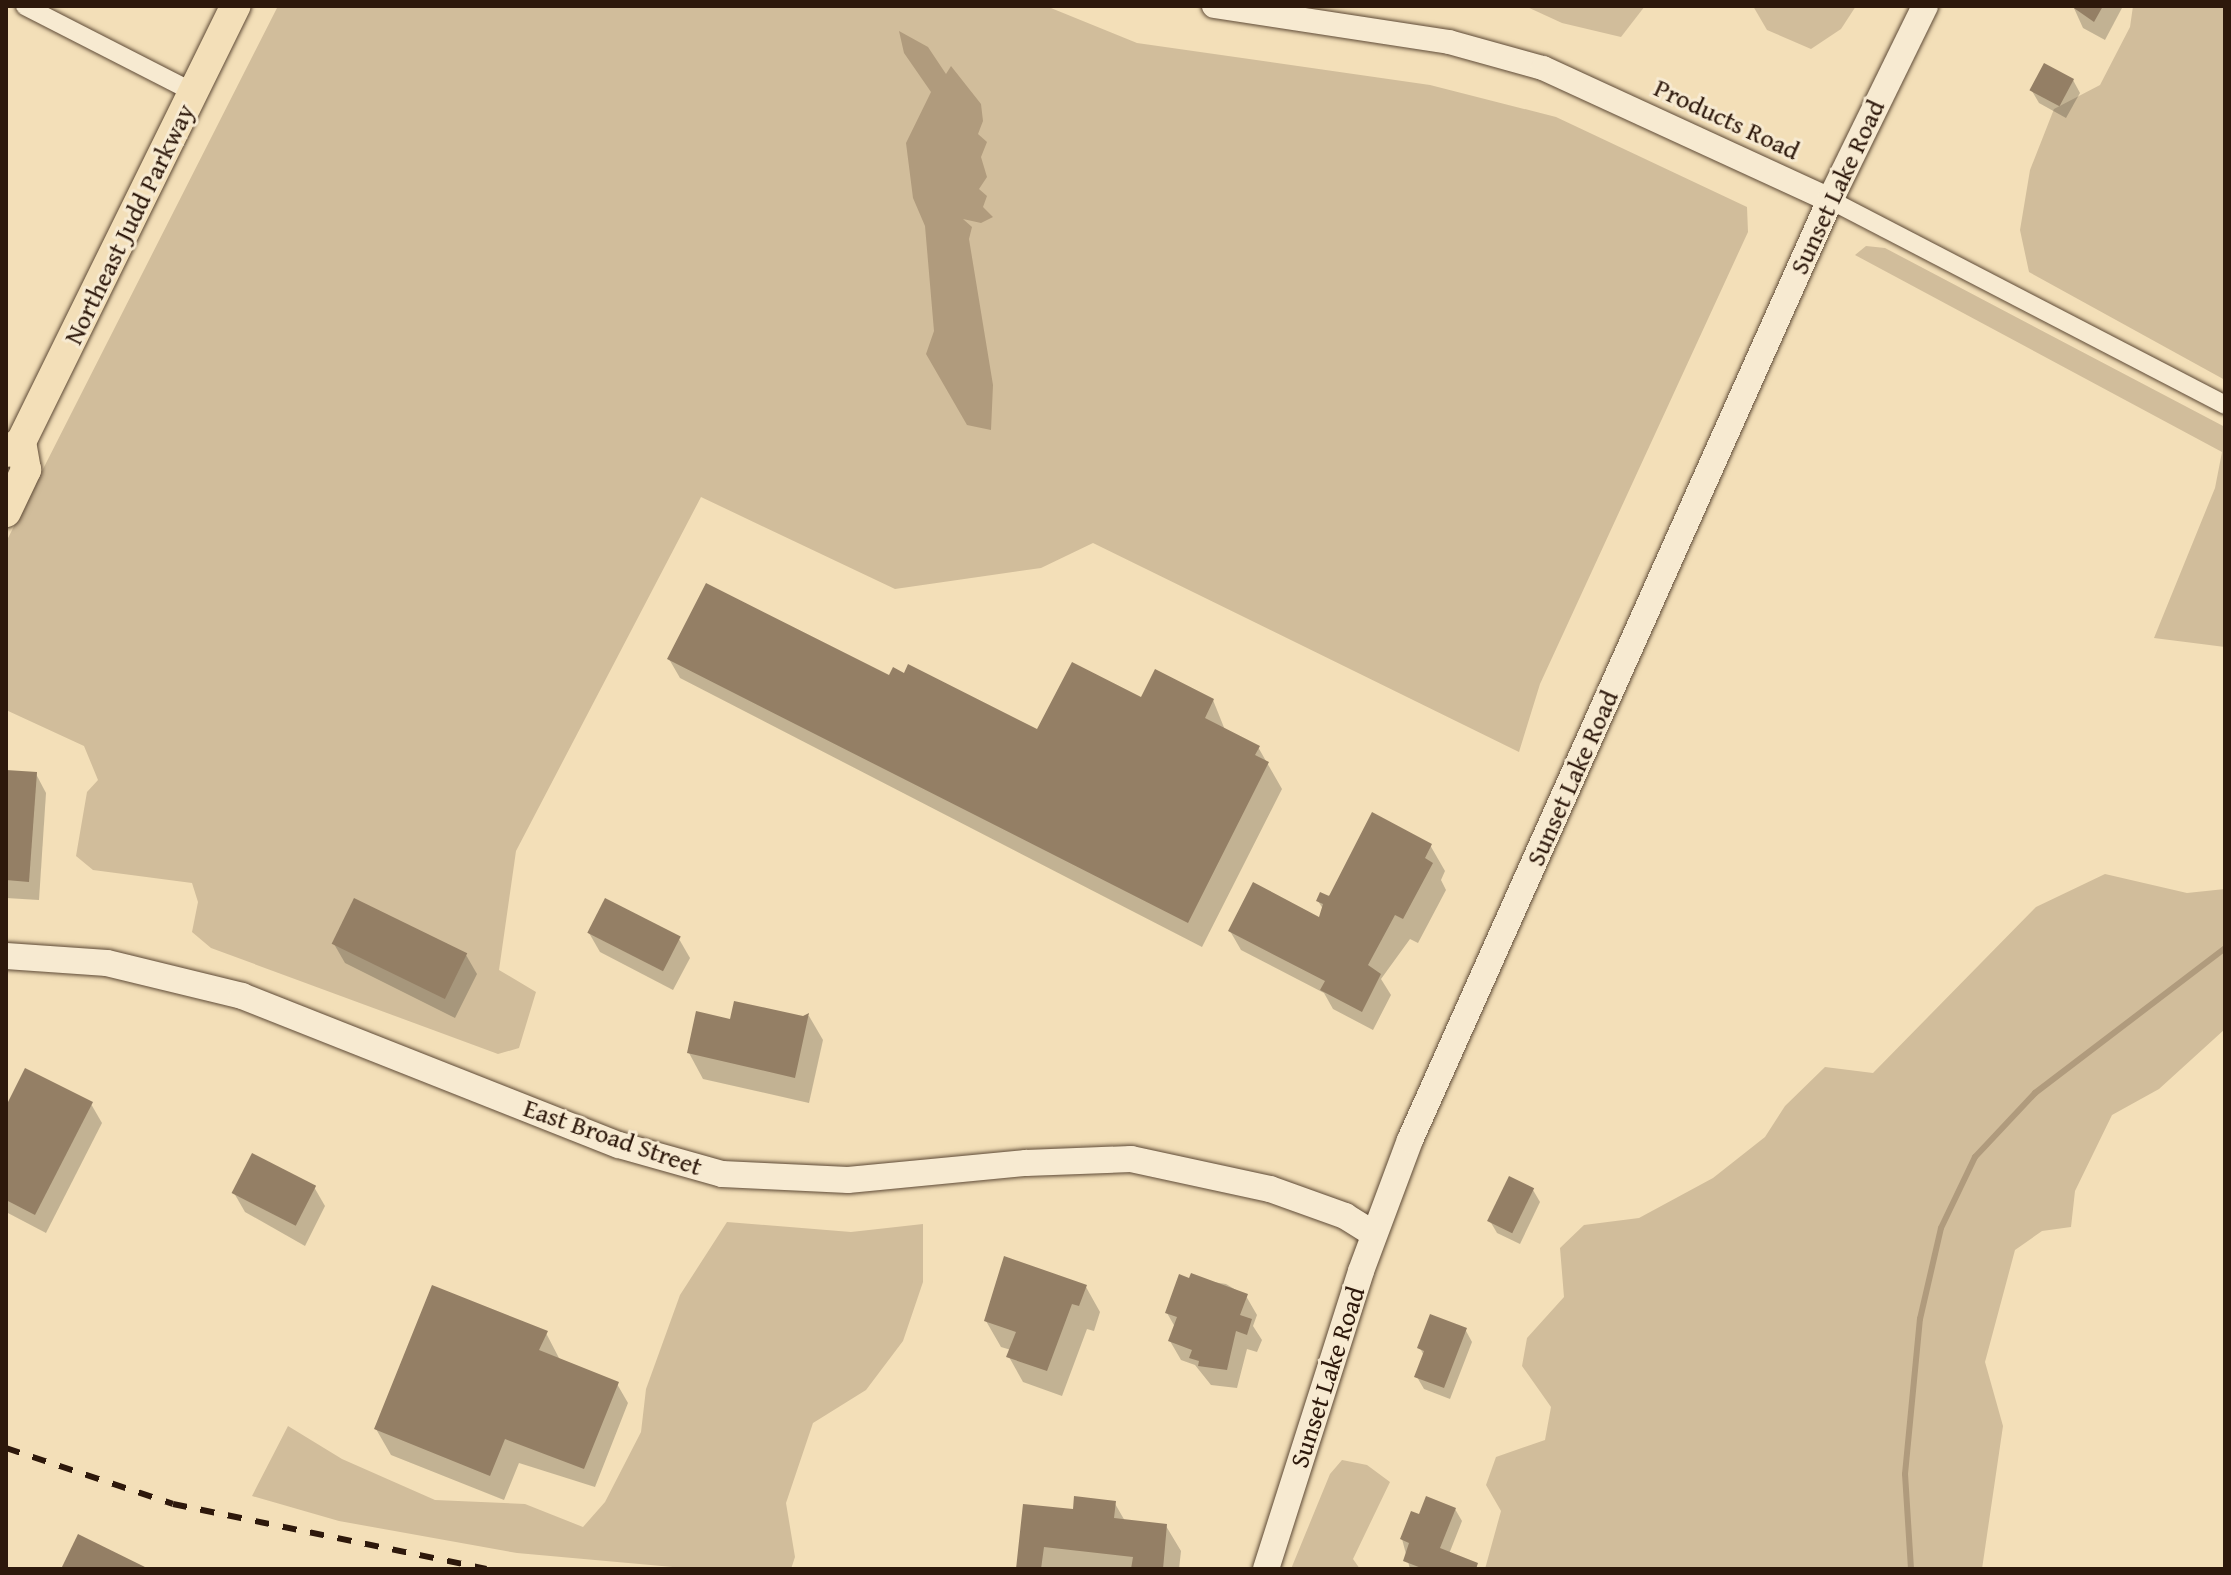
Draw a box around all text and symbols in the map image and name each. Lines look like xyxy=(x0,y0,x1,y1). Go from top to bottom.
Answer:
street label: Products Road xyxy=(1649,72,1805,166)
street label: Sunset Lake Road xyxy=(1783,95,1891,279)
street label: Northeast Judd Parkway xyxy=(57,99,201,349)
street label: Sunset Lake Road xyxy=(1519,685,1625,871)
street label: East Broad Street xyxy=(520,1092,706,1182)
street label: Sunset Lake Road xyxy=(1283,1282,1371,1472)

